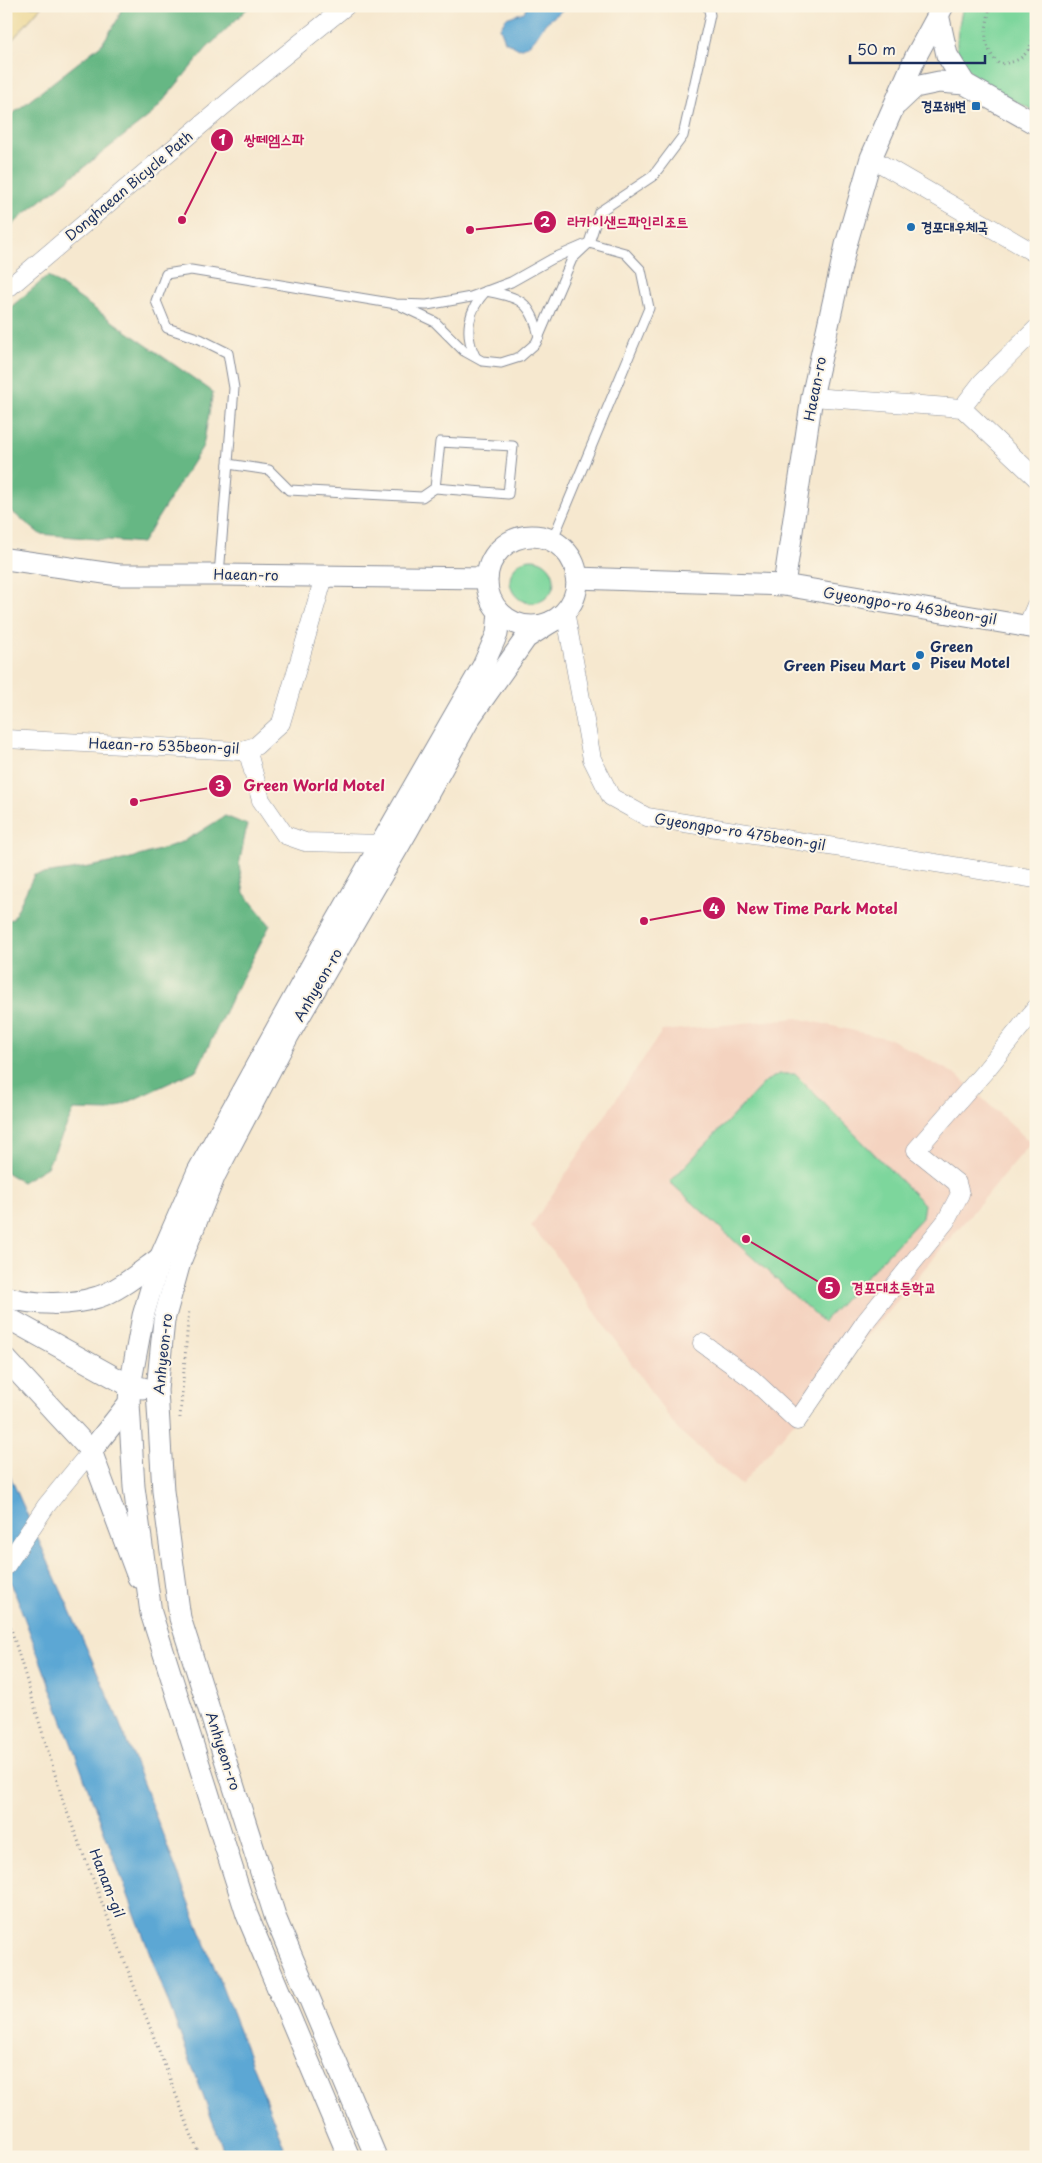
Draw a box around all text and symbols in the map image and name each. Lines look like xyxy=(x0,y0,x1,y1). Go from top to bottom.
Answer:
scale bar xyxy=(850,32,984,64)
text: 50 m xyxy=(857,37,896,60)
place label: 경포해변 xyxy=(921,95,966,116)
marker: 경포해변 xyxy=(970,100,982,112)
callout: 쌍떼엠스파 xyxy=(209,125,314,155)
street label: Donghaean Bicycle Path xyxy=(60,126,197,245)
text: 1 xyxy=(218,127,226,150)
text: 쌍떼엠스파 xyxy=(243,127,305,150)
callout: 라카이샌드파인리조트 xyxy=(532,207,698,237)
text: 2 xyxy=(540,209,551,232)
text: 라카이샌드파인리조트 xyxy=(567,209,688,232)
place label: 경포대우체국 xyxy=(921,216,989,237)
marker: 경포대우체국 xyxy=(905,221,917,233)
street label: Haean-ro xyxy=(798,355,831,423)
street label: Haean-ro xyxy=(213,563,279,586)
street label: Gyeongpo-ro 463beon-gil xyxy=(822,581,998,630)
place label: Green Piseu Motel xyxy=(930,636,1010,673)
marker: Green Piseu Motel xyxy=(914,649,926,661)
place label: Green Piseu Mart xyxy=(783,655,906,676)
marker: Green Piseu Mart xyxy=(910,660,922,672)
street label: Haean-ro 535beon-gil xyxy=(88,732,240,759)
callout: Green World Motel xyxy=(207,771,396,801)
text: 3 xyxy=(215,773,225,796)
text: Green World Motel xyxy=(243,773,385,796)
street label: Gyeongpo-ro 475beon-gil xyxy=(653,808,827,855)
callout: New Time Park Motel xyxy=(701,893,908,923)
text: 4 xyxy=(709,896,719,919)
text: New Time Park Motel xyxy=(737,896,897,919)
street label: Anhyeon-ro xyxy=(288,944,347,1025)
callout: 경포대초등학교 xyxy=(816,1273,946,1303)
text: 5 xyxy=(824,1275,834,1298)
text: 경포대초등학교 xyxy=(852,1275,936,1298)
street label: Anhyeon-ro xyxy=(148,1312,177,1396)
street label: Anhyeon-ro xyxy=(201,1709,246,1793)
street label: Hanam-gil xyxy=(85,1845,130,1920)

